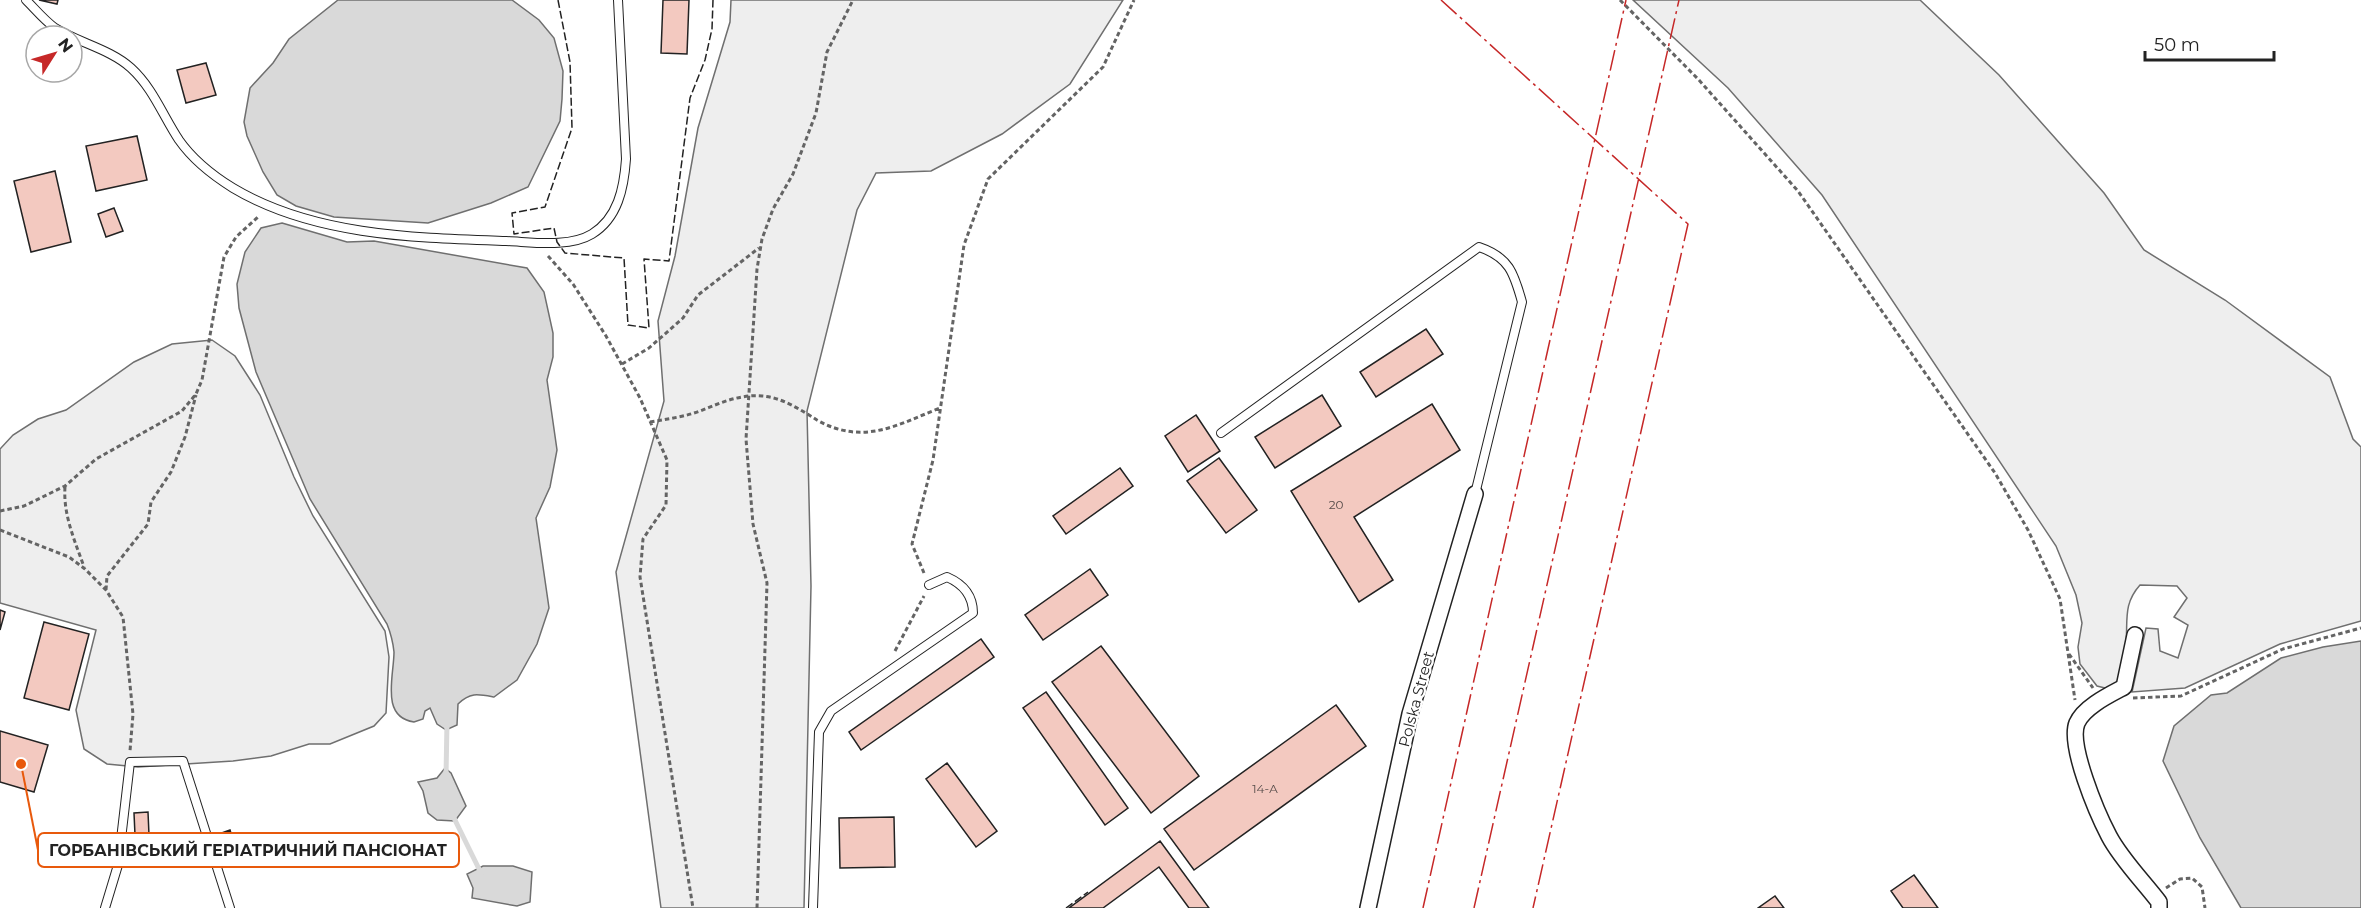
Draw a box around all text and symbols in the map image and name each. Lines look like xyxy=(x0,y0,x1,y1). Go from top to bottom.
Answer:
north arrow xyxy=(24,24,84,84)
scale bar xyxy=(2145,24,2274,62)
text: N xyxy=(54,34,77,56)
text: 50 m xyxy=(2154,34,2200,56)
house number: 20 xyxy=(1329,497,1343,512)
street label: Polska Street xyxy=(1394,649,1438,749)
house number: 14-А xyxy=(1252,781,1278,796)
callout: ГОРБАНІВСЬКИЙ ГЕРІАТРИЧНИЙ ПАНСІОНАТ xyxy=(38,833,459,867)
text: ГОРБАНІВСЬКИЙ ГЕРІАТРИЧНИЙ ПАНСІОНАТ xyxy=(49,840,447,860)

